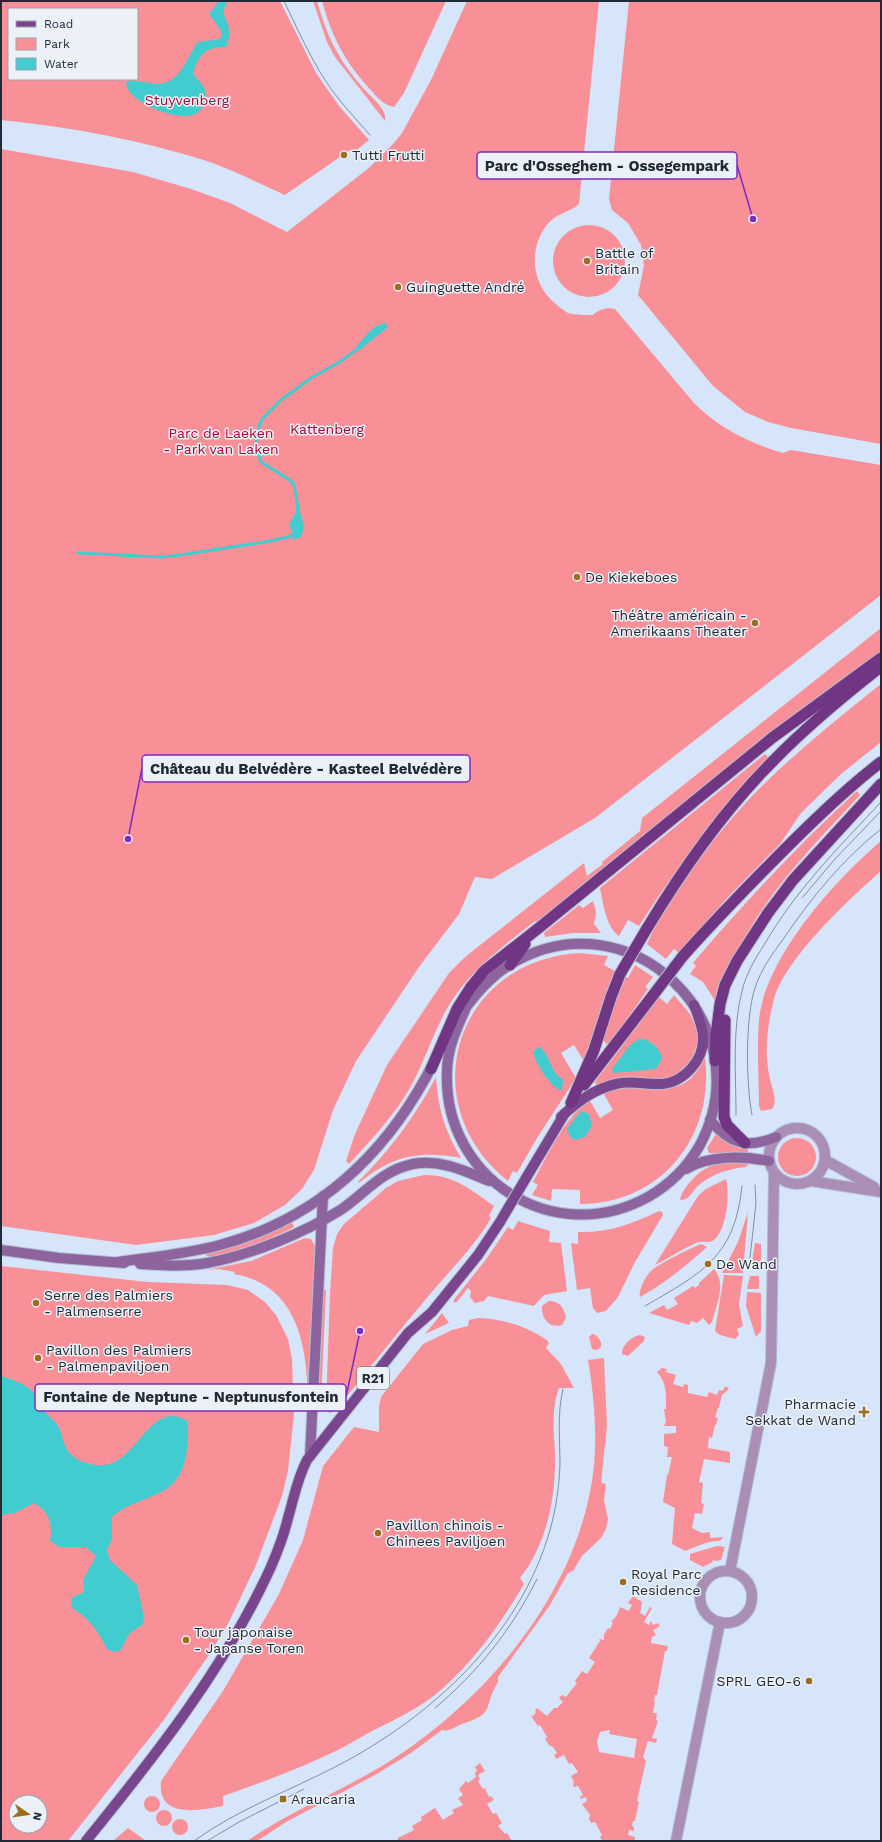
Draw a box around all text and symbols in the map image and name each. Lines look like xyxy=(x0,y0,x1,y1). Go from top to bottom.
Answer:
legend xyxy=(8,8,138,80)
text: Road xyxy=(44,17,73,31)
text: Park xyxy=(44,37,70,51)
text: Water xyxy=(44,57,79,71)
park label: Stuyvenberg xyxy=(145,92,230,108)
place label: Tutti Frutti xyxy=(352,147,424,163)
marker: Tutti Frutti xyxy=(339,150,349,160)
callout: Parc d'Osseghem - Ossegempark xyxy=(477,152,737,179)
text: Parc d'Osseghem - Ossegempark xyxy=(485,157,730,175)
place label: Battle of Britain xyxy=(595,245,654,277)
marker: Battle of Britain xyxy=(582,256,592,266)
place label: Guinguette André xyxy=(406,279,525,295)
marker: Guinguette André xyxy=(393,282,403,292)
park label: Kattenberg xyxy=(290,421,364,437)
park label: Parc de Laeken - Park van Laken xyxy=(163,425,279,457)
place label: De Kiekeboes xyxy=(585,569,677,585)
marker: De Kiekeboes xyxy=(572,572,582,582)
place label: Théâtre américain - Amerikaans Theater xyxy=(611,607,747,639)
marker: Théâtre américain - Amerikaans Theater xyxy=(750,618,760,628)
callout: Château du Belvédère - Kasteel Belvédère xyxy=(142,755,470,782)
text: Château du Belvédère - Kasteel Belvédère xyxy=(150,760,462,778)
place label: De Wand xyxy=(716,1256,777,1272)
marker: De Wand xyxy=(703,1259,713,1269)
place label: Serre des Palmiers - Palmenserre xyxy=(44,1287,173,1319)
marker: Serre des Palmiers - Palmenserre xyxy=(31,1298,41,1308)
place label: Pavillon des Palmiers - Palmenpaviljoen xyxy=(46,1342,191,1374)
marker: Pavillon des Palmiers - Palmenpaviljoen xyxy=(33,1353,43,1363)
road number: R21 xyxy=(357,1367,389,1389)
callout: Fontaine de Neptune - Neptunusfontein xyxy=(35,1384,346,1411)
text: Fontaine de Neptune - Neptunusfontein xyxy=(43,1388,339,1406)
place label: Pharmacie Sekkat de Wand xyxy=(745,1396,856,1428)
marker: Pharmacie Sekkat de Wand xyxy=(859,1407,869,1417)
place label: Pavillon chinois - Chinees Paviljoen xyxy=(386,1517,505,1549)
marker: Pavillon chinois - Chinees Paviljoen xyxy=(373,1528,383,1538)
place label: Royal Parc Residence xyxy=(631,1566,702,1598)
marker: Royal Parc Residence xyxy=(618,1577,628,1587)
place label: Tour japonaise - Japanse Toren xyxy=(194,1624,304,1656)
marker: Tour japonaise - Japanse Toren xyxy=(181,1635,191,1645)
place label: SPRL GEO-6 xyxy=(716,1673,801,1689)
marker: SPRL GEO-6 xyxy=(804,1676,814,1686)
place label: Araucaria xyxy=(291,1791,356,1807)
north arrow xyxy=(8,1794,48,1834)
marker: Araucaria xyxy=(278,1794,288,1804)
text: N xyxy=(30,1811,45,1822)

